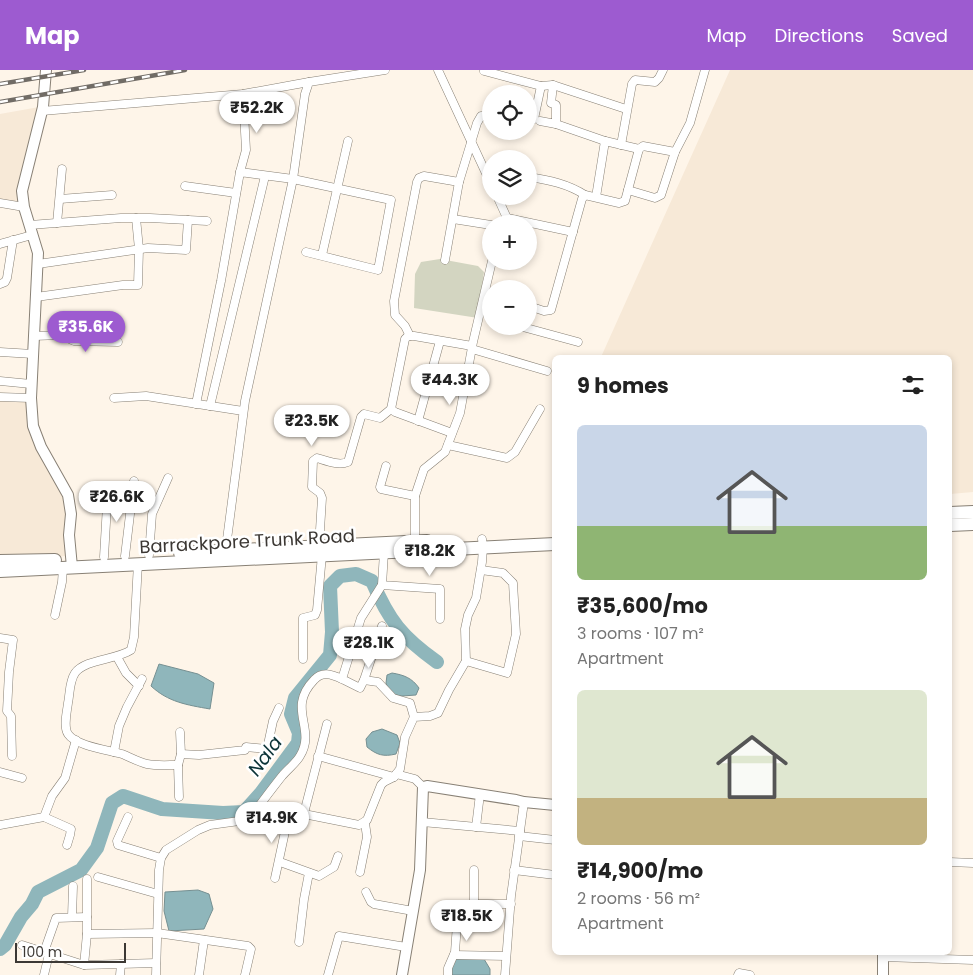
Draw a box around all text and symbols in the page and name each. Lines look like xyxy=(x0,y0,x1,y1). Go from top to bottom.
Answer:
text: Map xyxy=(25,19,80,52)
text: Map xyxy=(707,23,746,48)
text: Directions xyxy=(774,23,864,48)
text: Saved xyxy=(892,23,948,48)
map controls xyxy=(482,85,537,335)
button: locate xyxy=(482,85,537,140)
pin: ₹52.2K xyxy=(216,92,298,134)
text: ₹52.2K xyxy=(230,96,284,119)
button: layers xyxy=(482,150,537,205)
button: + xyxy=(482,215,537,270)
button: − xyxy=(482,280,537,335)
pin: ₹35.6K xyxy=(45,310,127,353)
text: ₹35.6K xyxy=(58,315,114,338)
pin: ₹44.3K xyxy=(409,364,491,406)
text: ₹44.3K xyxy=(422,368,478,391)
text: 9 homes xyxy=(577,371,669,400)
icon: filters xyxy=(899,371,927,399)
pin: ₹23.5K xyxy=(271,404,353,447)
text: ₹23.5K xyxy=(285,409,339,432)
icon: home xyxy=(707,457,797,547)
pin: ₹26.6K xyxy=(76,480,158,523)
text: ₹26.6K xyxy=(90,485,144,508)
street label: Barrackpore Trunk Road xyxy=(139,523,355,559)
pin: ₹18.2K xyxy=(389,534,471,577)
text: ₹18.2K xyxy=(405,539,455,562)
text: ₹35,600/mo xyxy=(577,591,708,620)
text: 3 rooms · 107 m² xyxy=(577,622,704,645)
pin: ₹28.1K xyxy=(328,626,410,669)
text: ₹28.1K xyxy=(344,631,394,654)
text: Apartment xyxy=(577,647,664,670)
icon: home xyxy=(707,722,797,812)
water label: Nala xyxy=(241,730,289,782)
pin: ₹14.9K xyxy=(231,802,313,844)
text: ₹14.9K xyxy=(246,806,298,829)
text: ₹14,900/mo xyxy=(577,856,703,885)
text: 2 rooms · 56 m² xyxy=(577,887,700,910)
pin: ₹18.5K xyxy=(426,900,508,942)
text: ₹18.5K xyxy=(441,904,493,927)
text: Apartment xyxy=(577,912,664,935)
scale bar xyxy=(15,940,126,963)
text: 100 m xyxy=(22,942,62,962)

